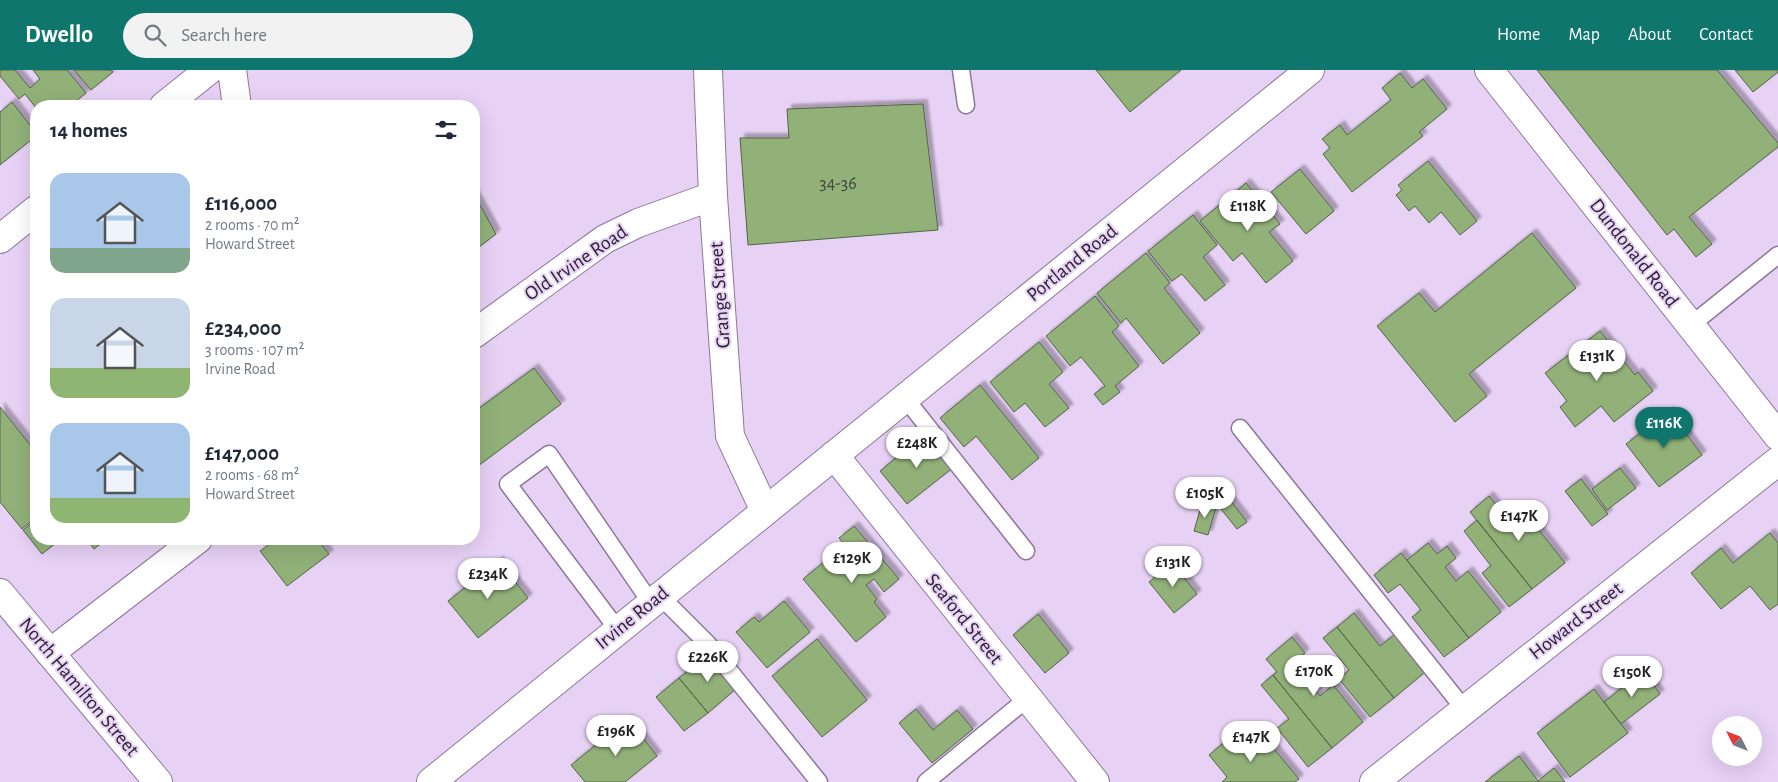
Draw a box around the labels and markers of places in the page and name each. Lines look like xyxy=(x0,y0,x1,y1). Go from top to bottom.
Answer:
pin: £118K xyxy=(1213,190,1283,232)
pin: £131K xyxy=(1562,340,1632,382)
pin: £116K xyxy=(1629,406,1699,449)
pin: £248K xyxy=(882,426,952,469)
pin: £105K xyxy=(1170,476,1240,519)
pin: £147K xyxy=(1484,500,1554,542)
pin: £129K xyxy=(817,542,887,584)
pin: £131K xyxy=(1138,546,1208,588)
pin: £234K xyxy=(453,558,523,600)
pin: £226K xyxy=(673,640,743,683)
pin: £170K xyxy=(1279,654,1349,697)
pin: £150K xyxy=(1597,656,1667,698)
pin: £196K xyxy=(581,714,651,757)
pin: £147K xyxy=(1216,720,1286,763)

